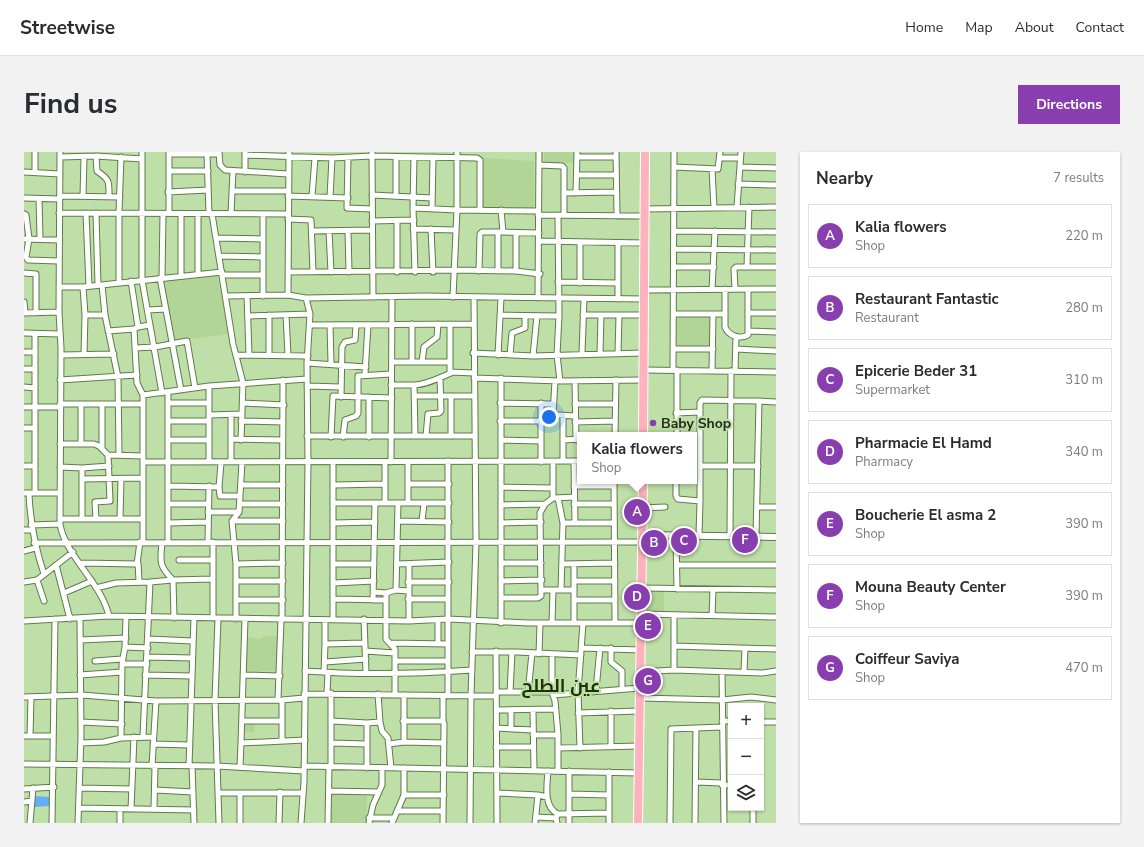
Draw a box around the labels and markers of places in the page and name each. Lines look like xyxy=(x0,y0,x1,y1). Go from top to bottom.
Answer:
place label: Baby Shop xyxy=(661,414,731,433)
marker: Baby Shop xyxy=(648,418,658,428)
pin: A xyxy=(624,497,650,527)
pin: F xyxy=(732,525,758,555)
pin: C xyxy=(671,526,697,556)
pin: B xyxy=(641,528,667,558)
pin: D xyxy=(624,582,650,612)
pin: E xyxy=(635,611,661,641)
pin: G xyxy=(635,666,661,696)

